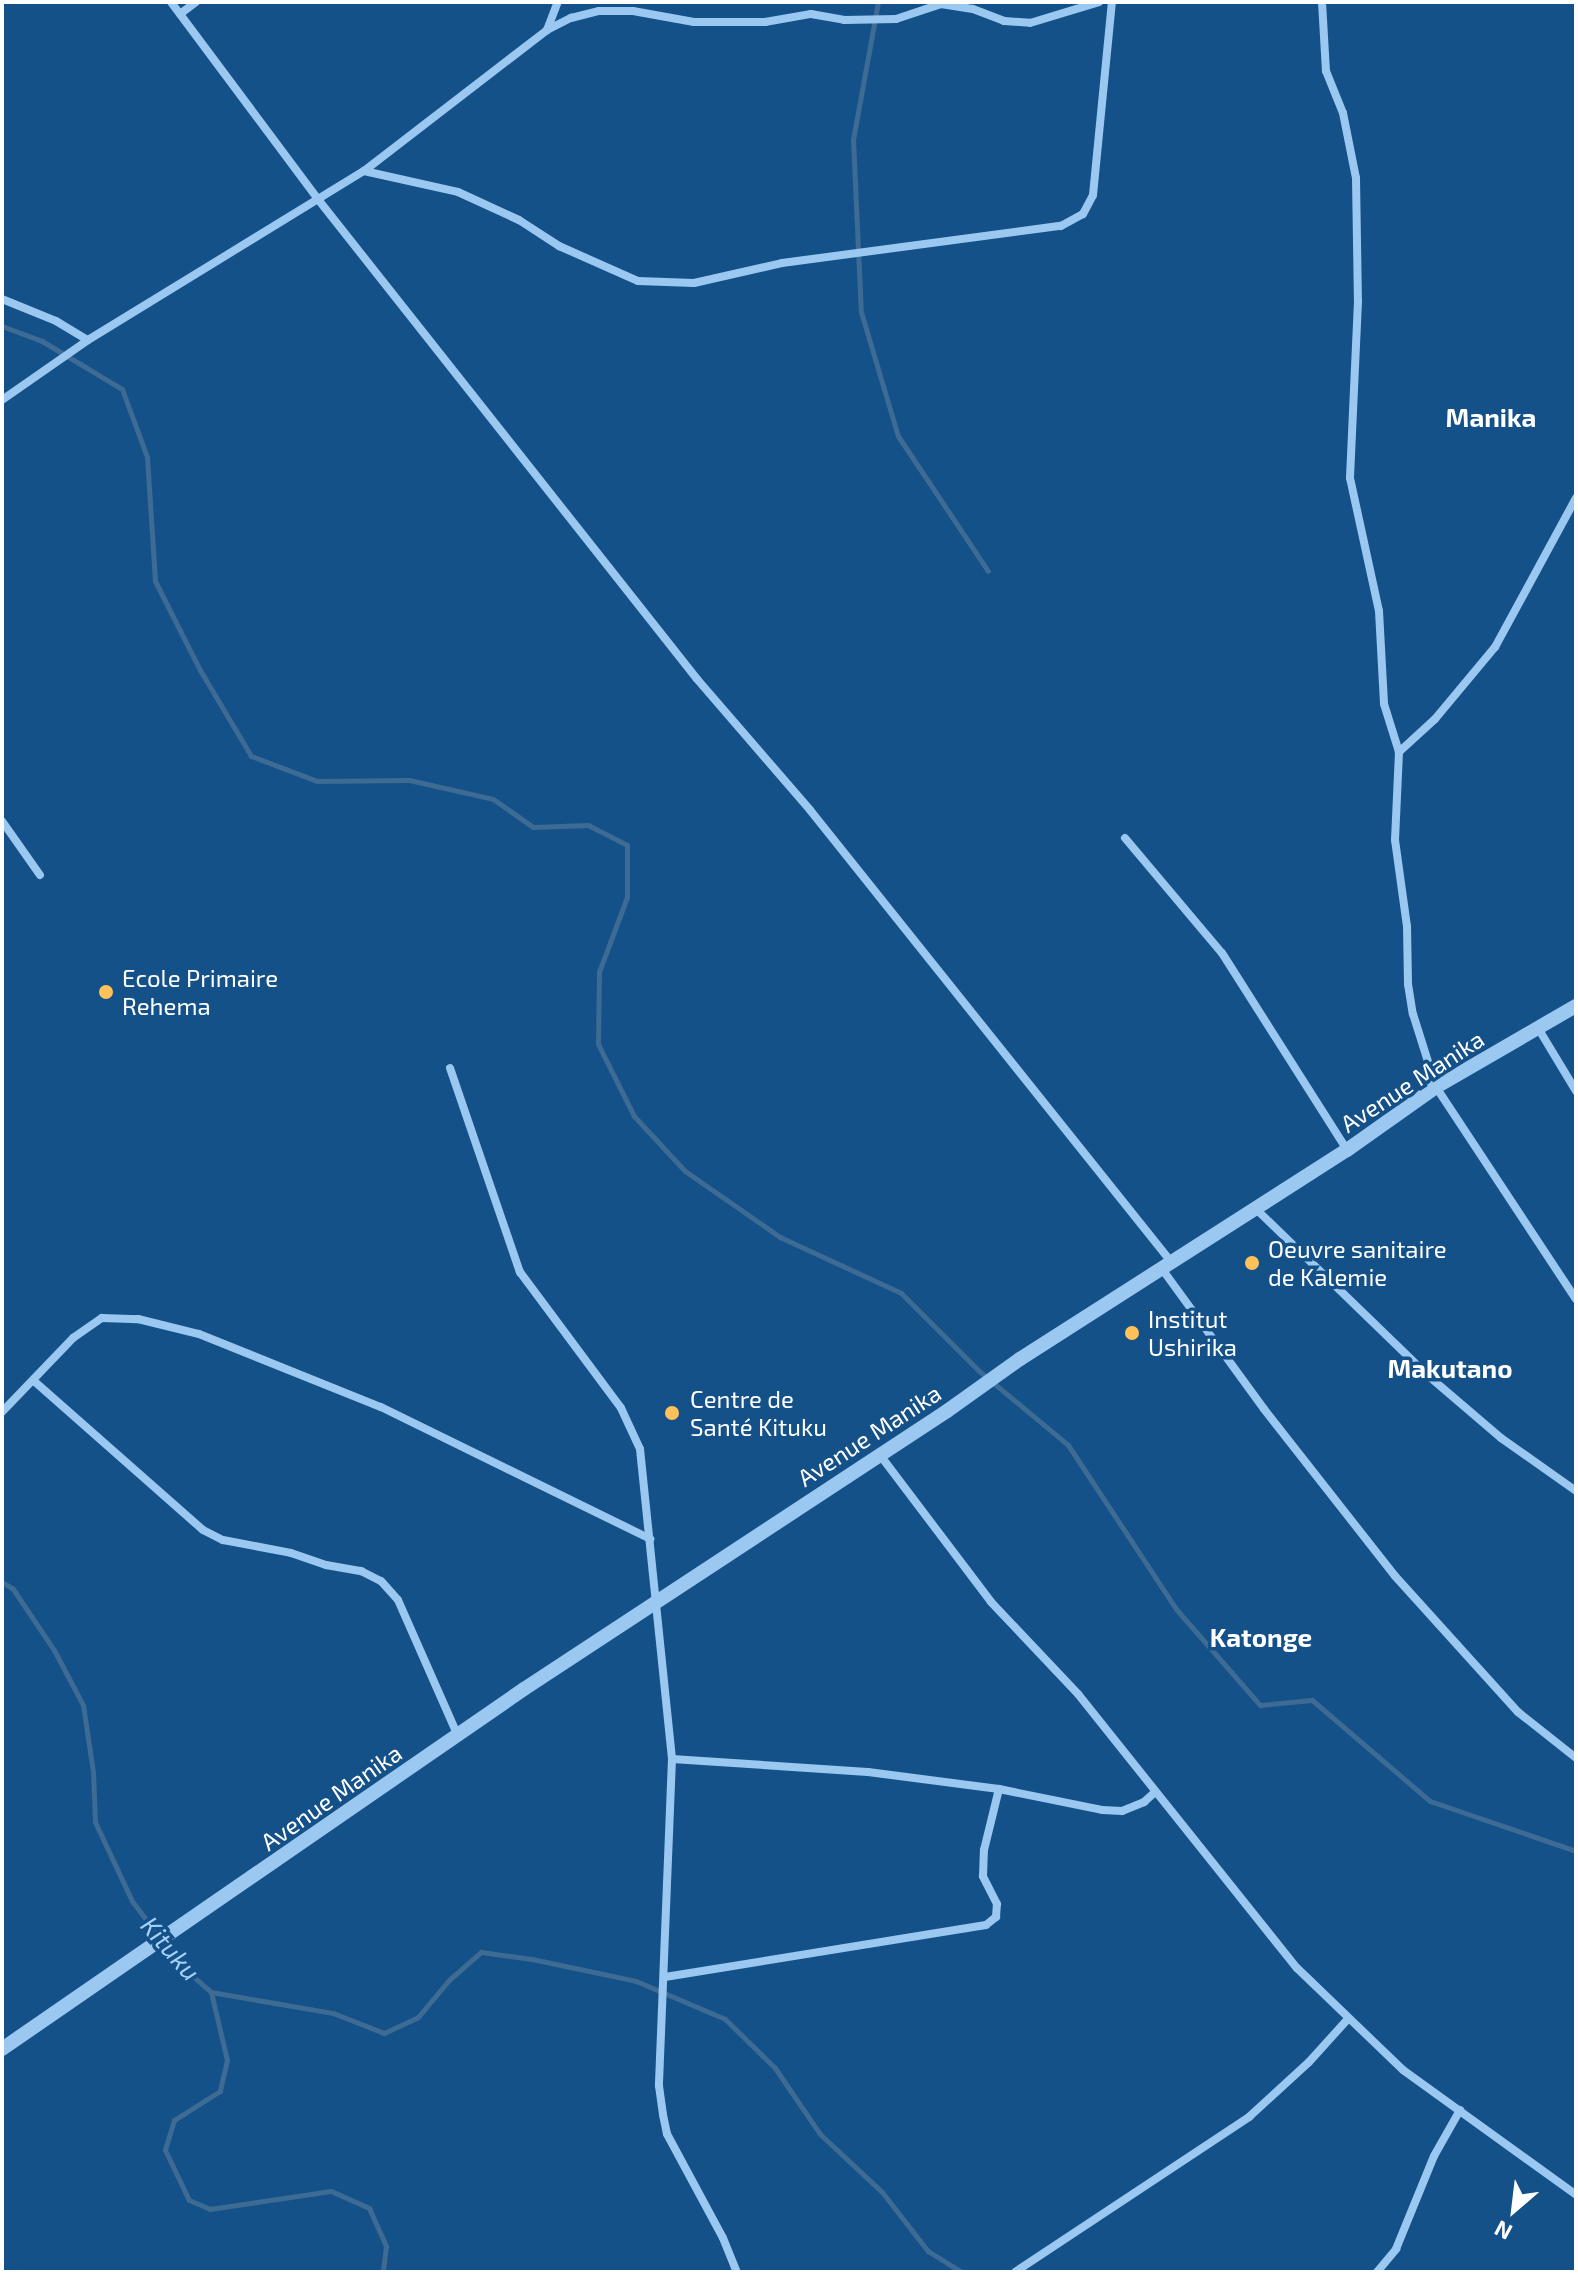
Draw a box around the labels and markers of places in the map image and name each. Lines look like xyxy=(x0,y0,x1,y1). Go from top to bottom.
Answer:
place label: Ecole Primaire Rehema xyxy=(122,964,278,1020)
marker: Ecole Primaire Rehema xyxy=(97,983,115,1001)
place label: Oeuvre sanitaire de Kalemie xyxy=(1268,1235,1447,1291)
marker: Oeuvre sanitaire de Kalemie xyxy=(1243,1254,1261,1272)
place label: Institut Ushirika xyxy=(1148,1305,1237,1361)
marker: Institut Ushirika xyxy=(1123,1324,1141,1342)
place label: Centre de Santé Kituku xyxy=(690,1385,827,1441)
marker: Centre de Santé Kituku xyxy=(661,1402,683,1424)

